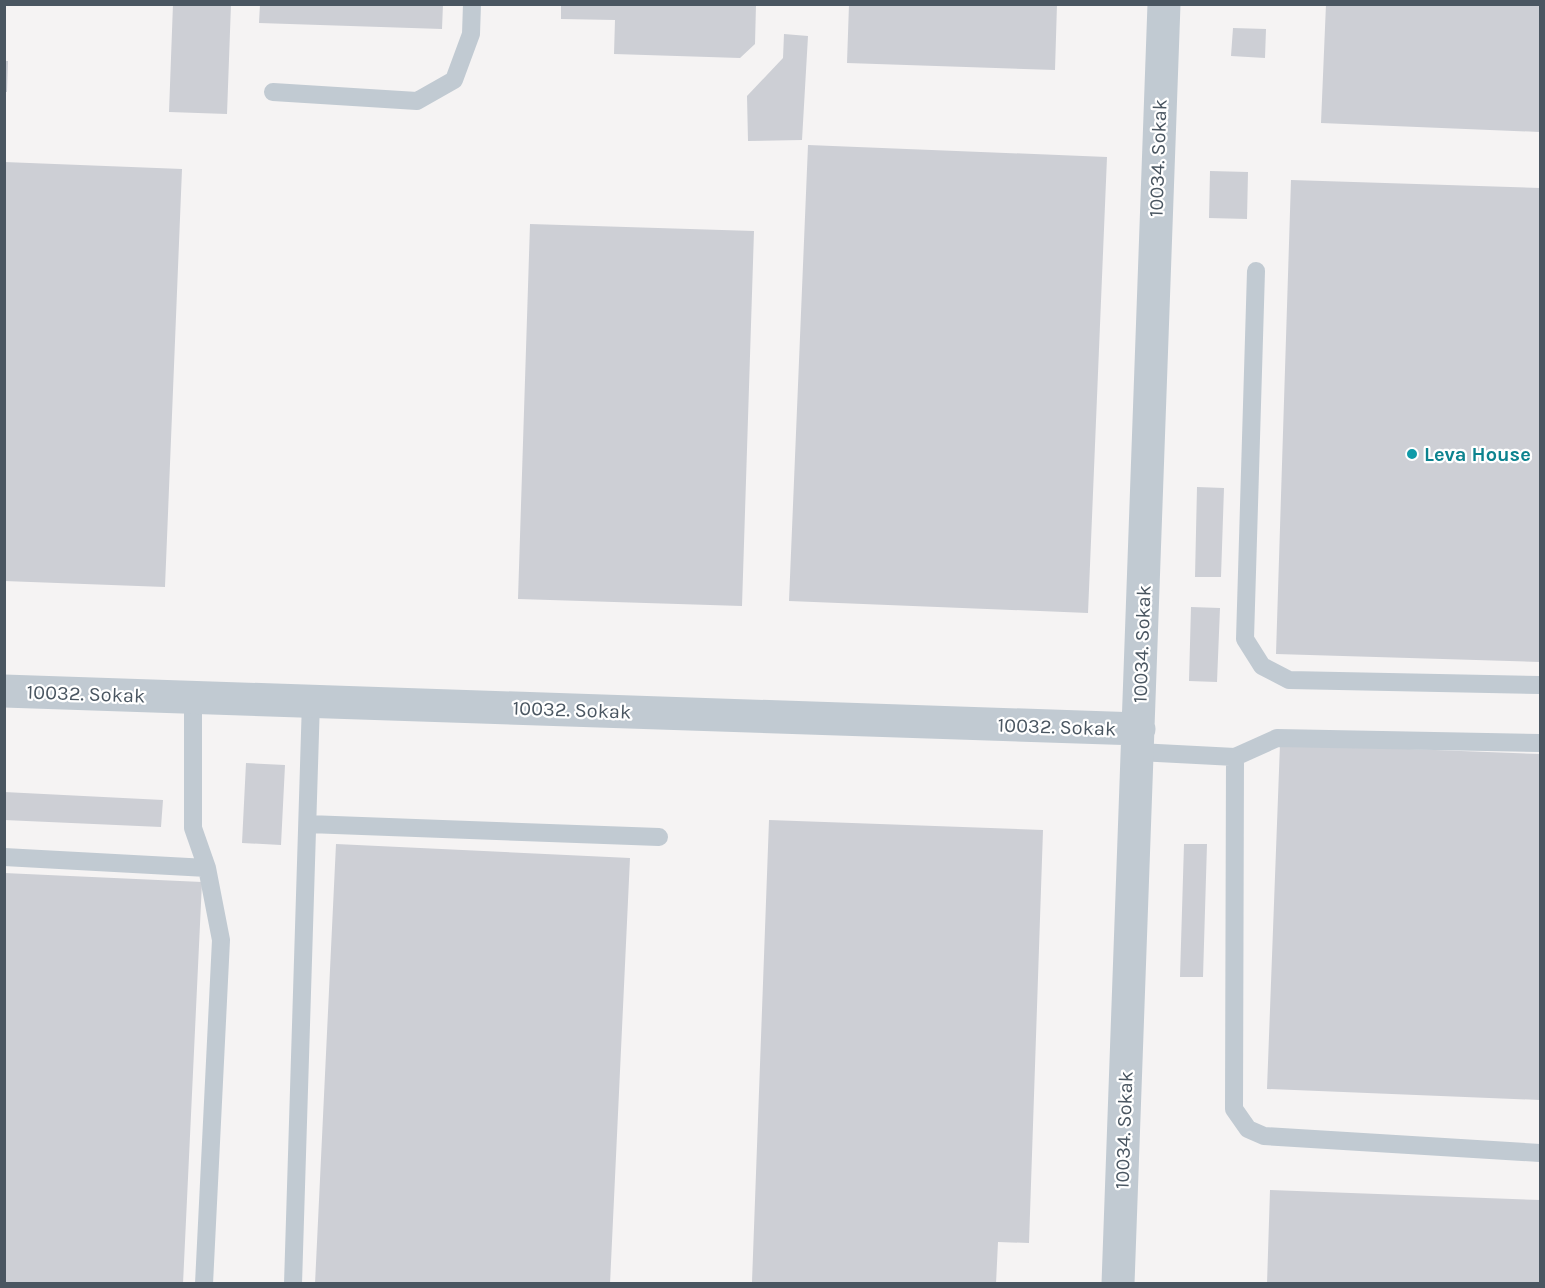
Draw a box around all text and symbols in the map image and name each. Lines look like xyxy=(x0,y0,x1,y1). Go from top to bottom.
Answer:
street label: 10034. Sokak xyxy=(1144,99,1172,217)
place label: Leva House xyxy=(1424,443,1531,466)
marker: Leva House xyxy=(1405,447,1419,461)
street label: 10034. Sokak xyxy=(1128,585,1156,703)
street label: 10032. Sokak xyxy=(26,680,146,708)
street label: 10032. Sokak xyxy=(512,696,632,724)
street label: 10032. Sokak xyxy=(997,713,1117,741)
street label: 10034. Sokak xyxy=(1110,1071,1138,1189)

